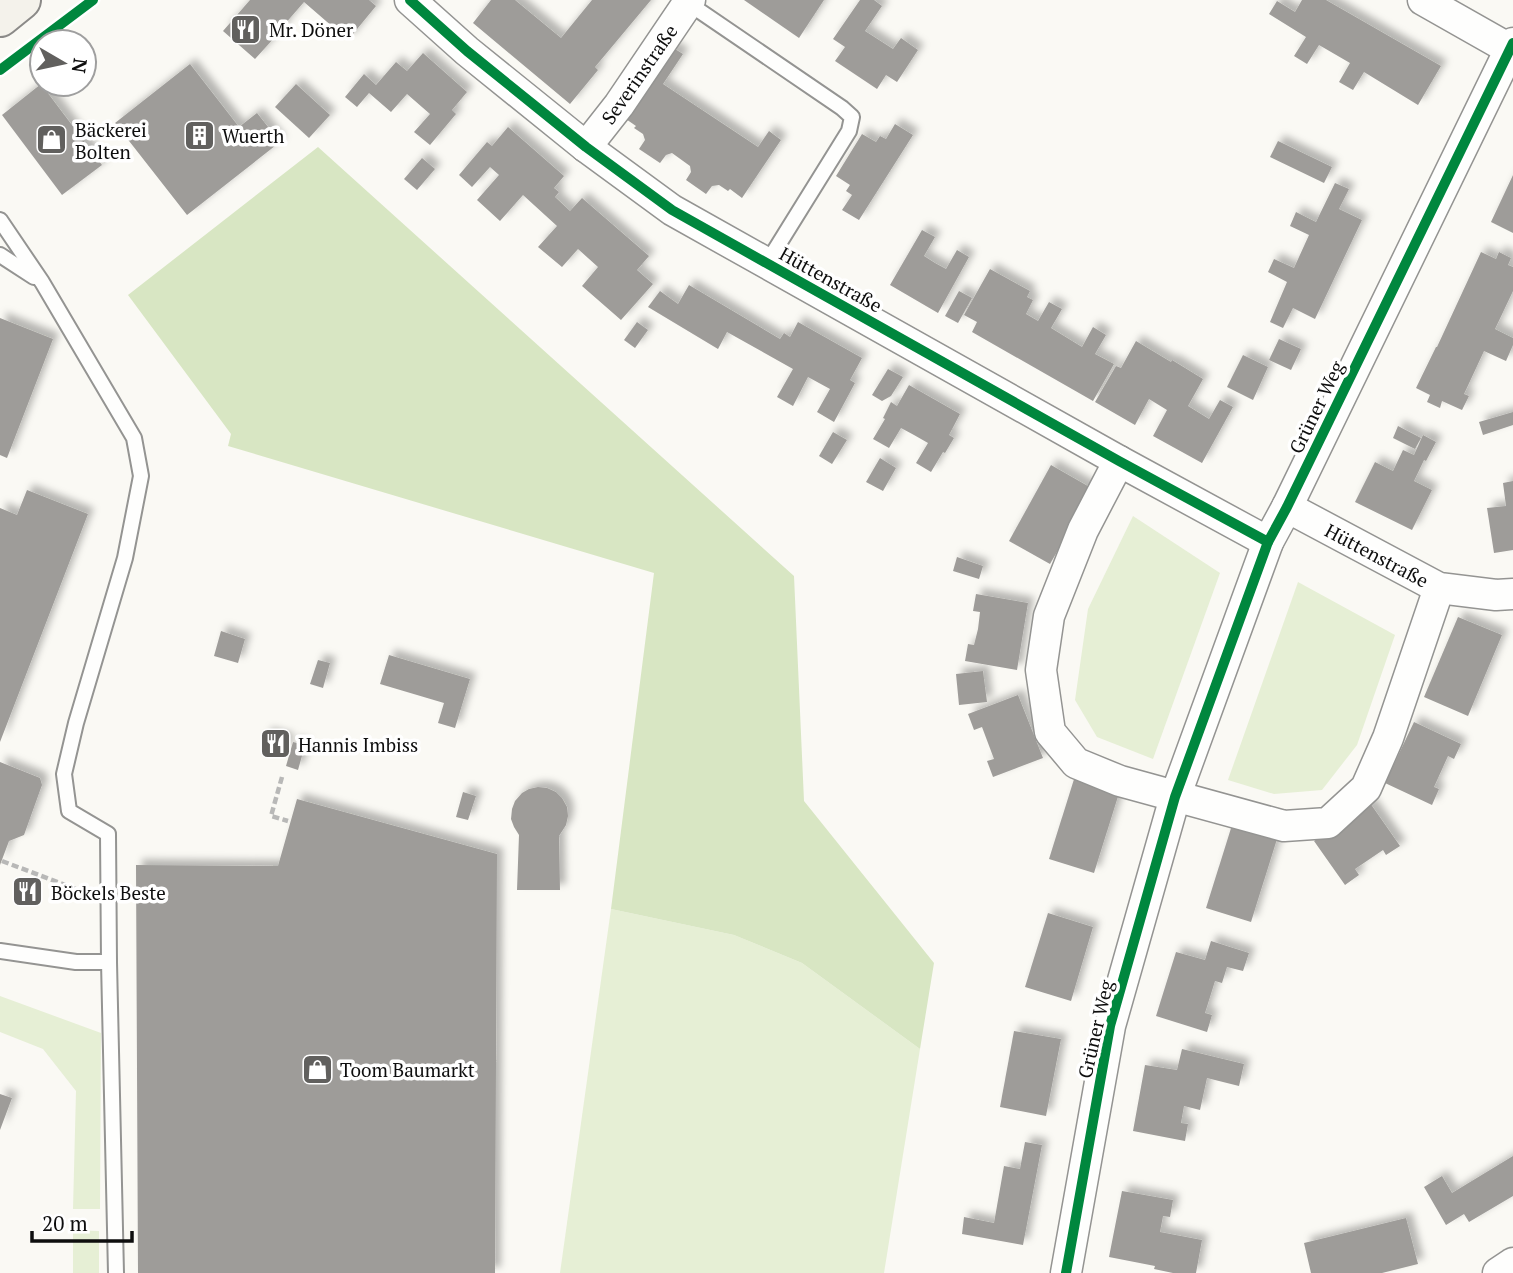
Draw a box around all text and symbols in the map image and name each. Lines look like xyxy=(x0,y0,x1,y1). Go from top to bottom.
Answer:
restaurant icon: Mr. Döner xyxy=(229,12,263,46)
place label: Mr. Döner xyxy=(269,17,354,42)
street label: Severinstraße xyxy=(595,19,683,129)
north arrow xyxy=(28,28,98,98)
text: N xyxy=(67,57,94,75)
place label: Bäckerei Bolten xyxy=(75,117,147,164)
building icon: Wuerth xyxy=(182,118,216,152)
shop icon: Bäckerei Bolten xyxy=(35,123,69,157)
place label: Wuerth xyxy=(222,123,284,148)
street label: Hüttenstraße xyxy=(775,241,887,317)
street label: Grüner Weg xyxy=(1283,356,1350,457)
street label: Hüttenstraße xyxy=(1321,517,1433,593)
restaurant icon: Hannis Imbiss xyxy=(258,727,292,761)
place label: Hannis Imbiss xyxy=(298,732,418,757)
restaurant icon: Böckels Beste xyxy=(11,875,45,909)
place label: Böckels Beste xyxy=(51,880,166,905)
street label: Grüner Weg xyxy=(1072,976,1119,1081)
shop icon: Toom Baumarkt xyxy=(300,1052,334,1086)
place label: Toom Baumarkt xyxy=(340,1057,475,1082)
scale bar xyxy=(32,1200,131,1244)
text: 20 m xyxy=(42,1209,88,1237)

